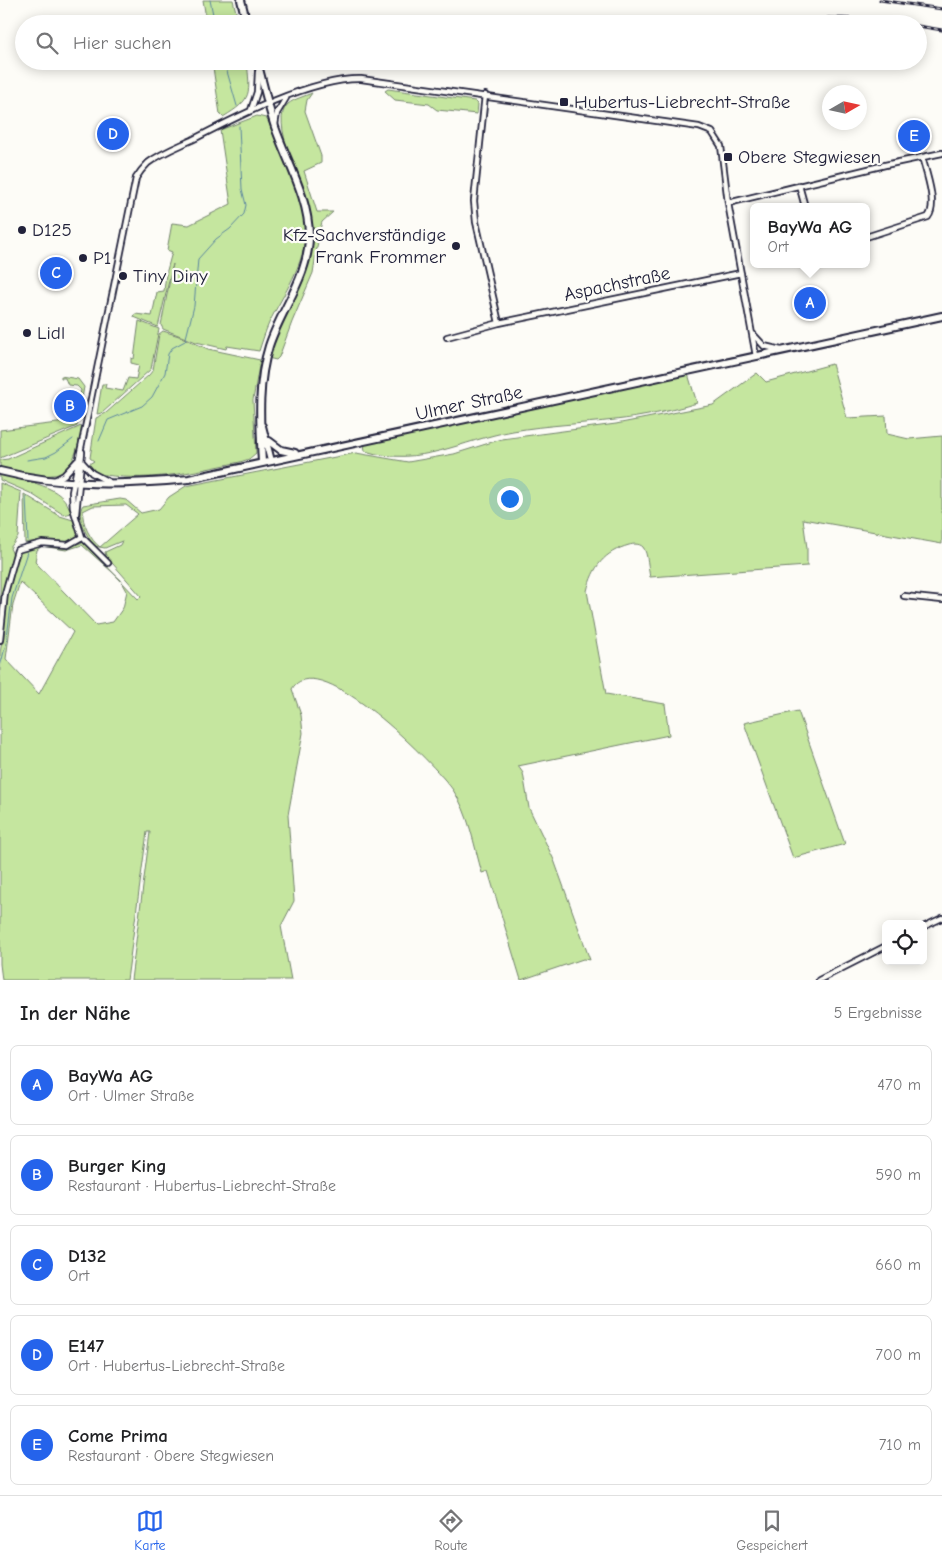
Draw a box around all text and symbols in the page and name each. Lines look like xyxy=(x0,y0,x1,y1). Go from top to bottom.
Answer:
search box xyxy=(15,15,927,70)
icon: search xyxy=(33,29,61,57)
text: Hier suchen xyxy=(73,32,171,54)
north arrow xyxy=(822,85,867,130)
place label: Hubertus-Liebrecht-Straße xyxy=(574,91,790,113)
marker: Hubertus-Liebrecht-Straße xyxy=(558,96,570,108)
pin: D xyxy=(97,115,129,153)
pin: E xyxy=(898,117,930,155)
place label: Obere Stegwiesen xyxy=(738,146,881,168)
marker: Obere Stegwiesen xyxy=(722,151,734,163)
popup xyxy=(750,203,870,268)
text: BayWa AG xyxy=(767,216,853,238)
place label: D125 xyxy=(32,219,72,241)
marker: D125 xyxy=(16,224,28,236)
place label: Kfz-Sachverständige Frank Frommer xyxy=(283,224,446,268)
text: Ort xyxy=(767,238,789,256)
marker: Kfz-Sachverständige Frank Frommer xyxy=(450,240,462,252)
place label: P1 xyxy=(93,247,111,269)
marker: P1 xyxy=(77,252,89,264)
pin: C xyxy=(40,254,72,292)
street label: Aspachstraße xyxy=(562,262,672,306)
place label: Tiny Diny xyxy=(133,265,208,287)
marker: Tiny Diny xyxy=(117,270,129,282)
pin: A xyxy=(794,284,826,322)
place label: Lidl xyxy=(37,322,65,344)
marker: Lidl xyxy=(21,327,33,339)
street label: Ulmer Straße xyxy=(413,381,525,425)
pin: B xyxy=(54,387,86,425)
your location xyxy=(497,486,523,512)
map controls xyxy=(882,920,927,965)
button: locate xyxy=(882,920,927,965)
text: In der Nähe xyxy=(20,1001,130,1025)
text: 5 Ergebnisse xyxy=(834,1004,922,1022)
text: BayWa AG xyxy=(68,1065,153,1087)
text: A xyxy=(33,1076,41,1094)
text: 470 m xyxy=(877,1076,921,1094)
text: Ort · Ulmer Straße xyxy=(68,1087,194,1105)
text: Burger King xyxy=(68,1155,167,1177)
text: B xyxy=(32,1166,42,1184)
text: 590 m xyxy=(876,1166,921,1184)
text: Restaurant · Hubertus-Liebrecht-Straße xyxy=(68,1177,336,1195)
text: D132 xyxy=(68,1245,106,1267)
text: C xyxy=(32,1256,42,1274)
text: 660 m xyxy=(875,1256,921,1274)
text: Ort xyxy=(68,1267,89,1285)
text: E147 xyxy=(68,1335,104,1357)
text: D xyxy=(32,1346,42,1364)
text: 700 m xyxy=(875,1346,921,1364)
text: Ort · Hubertus-Liebrecht-Straße xyxy=(68,1357,285,1375)
text: Come Prima xyxy=(68,1425,168,1447)
text: E xyxy=(32,1436,42,1454)
text: 710 m xyxy=(879,1436,921,1454)
text: Restaurant · Obere Stegwiesen xyxy=(68,1447,274,1465)
tab: Karte xyxy=(134,1507,166,1554)
tab: Route xyxy=(434,1507,468,1554)
tab: Gespeichert xyxy=(736,1507,808,1554)

